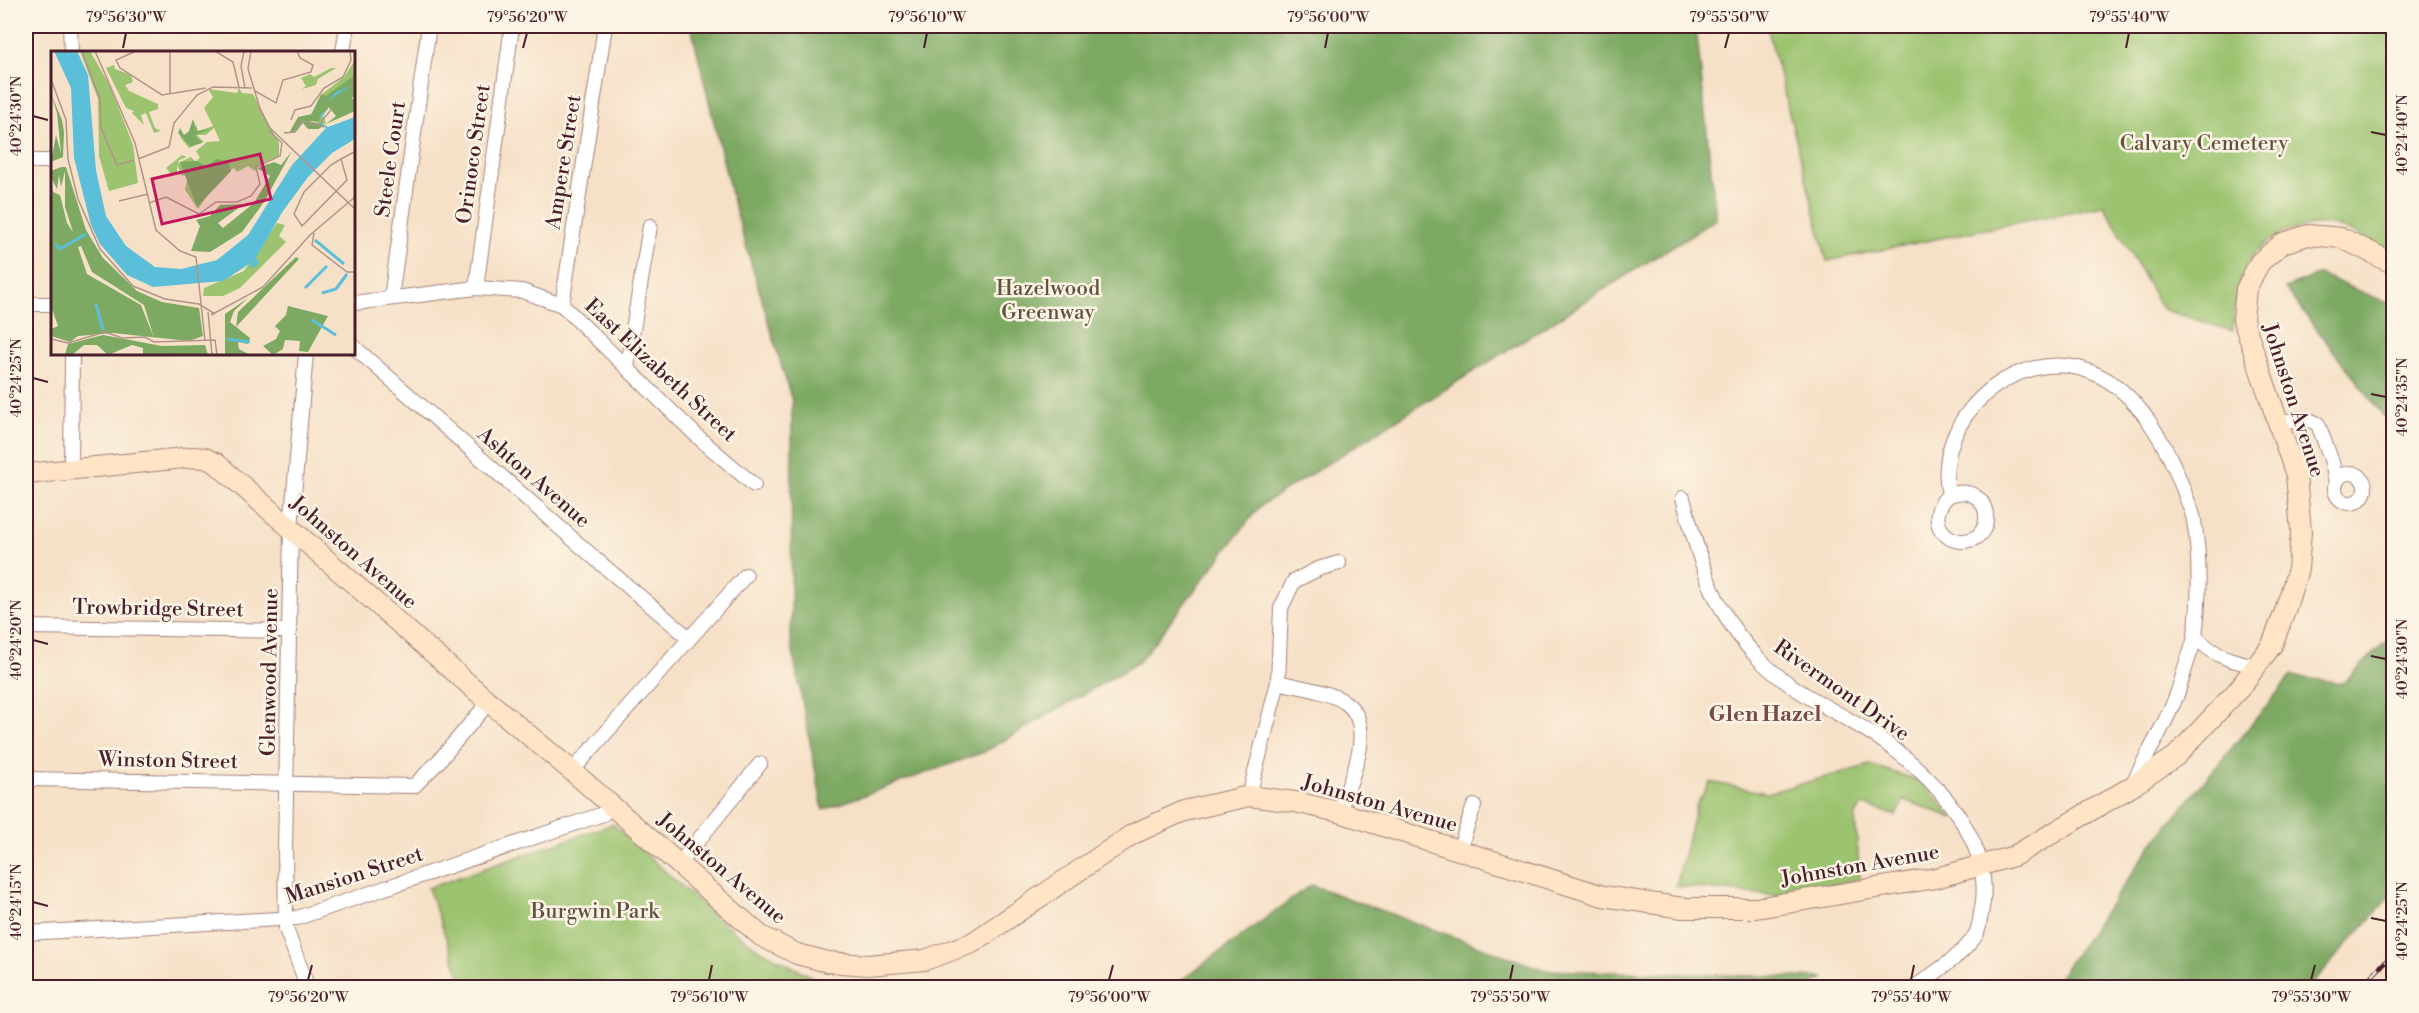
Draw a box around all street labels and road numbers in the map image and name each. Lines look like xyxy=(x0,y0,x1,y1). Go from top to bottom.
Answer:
street label: Orinoco Street xyxy=(451,82,497,226)
street label: Ampere Street xyxy=(540,92,588,233)
street label: Steele Court xyxy=(370,99,412,219)
street label: East Elizabeth Street xyxy=(579,293,742,448)
street label: Johnston Avenue xyxy=(2256,319,2330,481)
street label: Ashton Avenue xyxy=(471,421,595,534)
street label: Johnston Avenue xyxy=(284,490,422,615)
street label: Glenwood Avenue xyxy=(256,588,284,756)
street label: Trowbridge Street xyxy=(72,595,244,624)
street label: Rivermont Drive xyxy=(1769,634,1914,747)
street label: Winston Street xyxy=(97,747,239,775)
street label: Johnston Avenue xyxy=(1298,769,1460,839)
street label: Johnston Avenue xyxy=(651,807,791,930)
street label: Johnston Avenue xyxy=(1778,839,1941,893)
street label: Mansion Street xyxy=(282,841,427,910)

